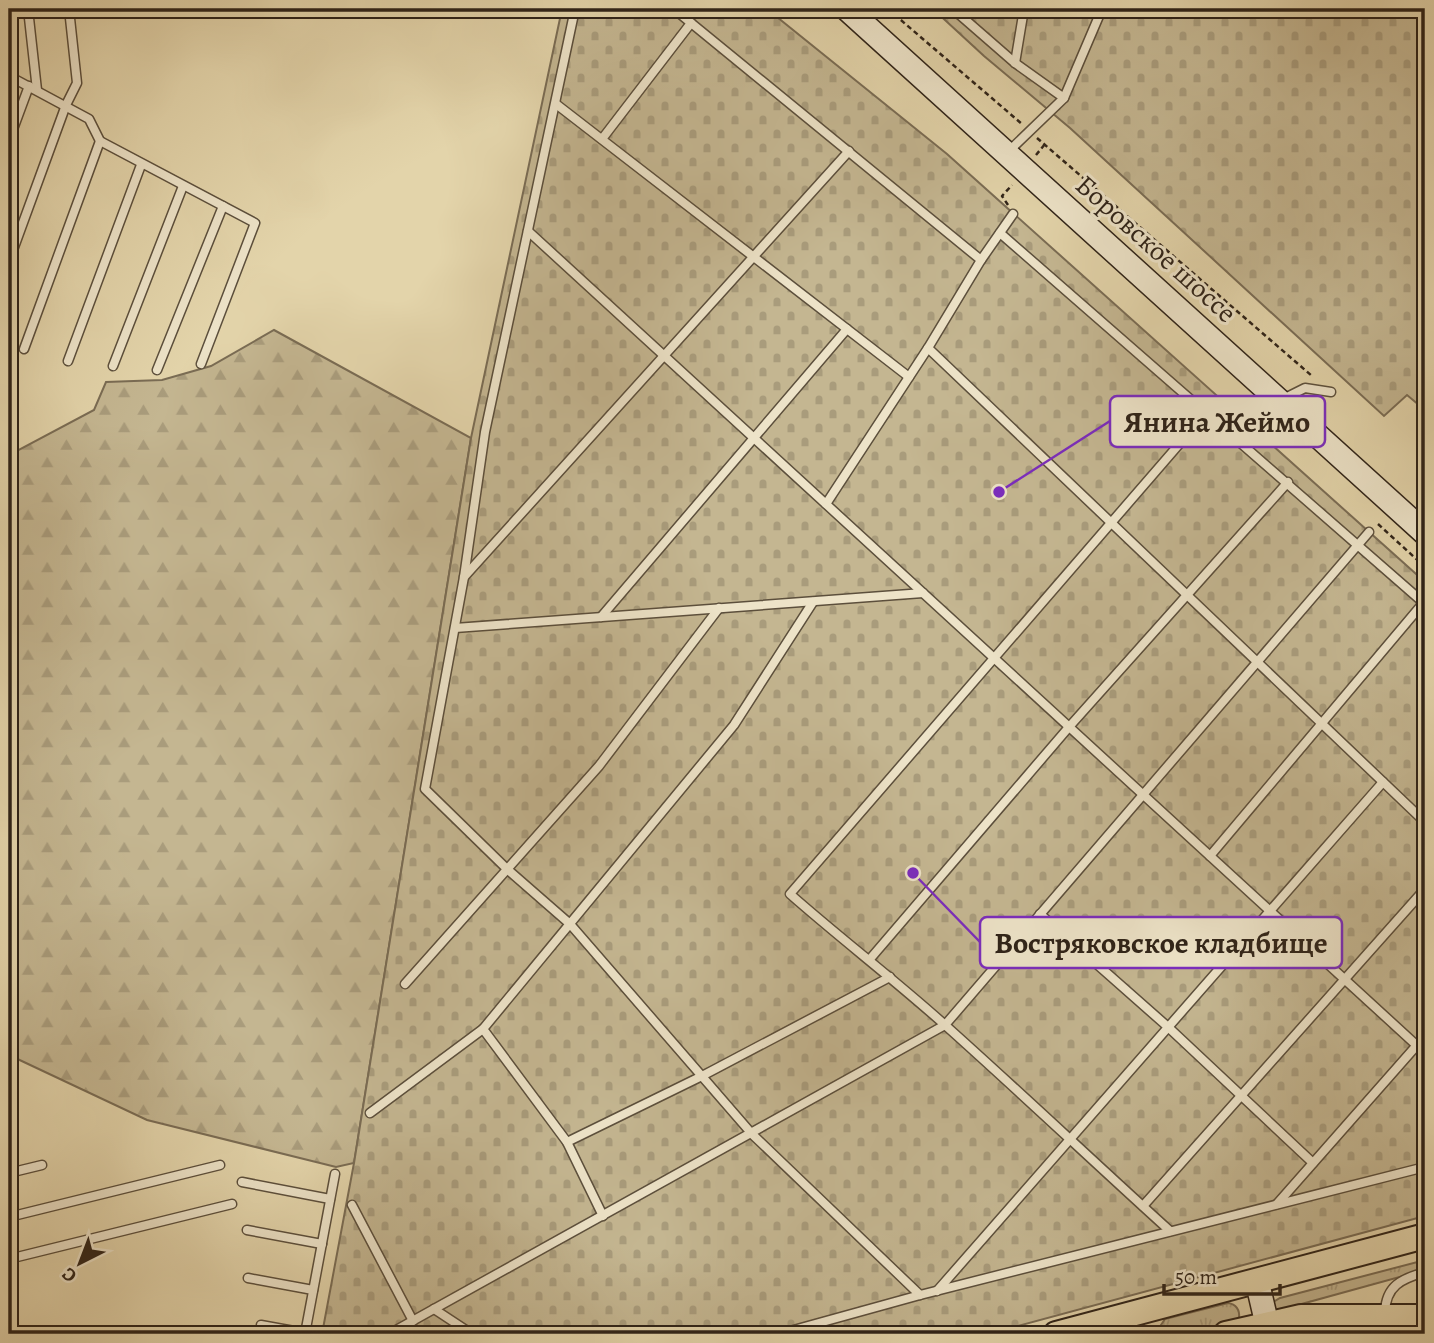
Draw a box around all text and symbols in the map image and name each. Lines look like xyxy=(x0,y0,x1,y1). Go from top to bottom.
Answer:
street label: Боровское шоссе xyxy=(1067,166,1245,332)
callout: Янина Жеймо xyxy=(1110,396,1325,447)
text: Янина Жеймо xyxy=(1124,402,1310,442)
callout: Востряковское кладбище xyxy=(980,917,1342,968)
text: Востряковское кладбище xyxy=(994,923,1328,963)
north arrow xyxy=(46,1228,116,1298)
scale bar xyxy=(1164,1252,1280,1296)
text: С xyxy=(56,1261,82,1288)
text: 50 m xyxy=(1175,1263,1217,1291)

